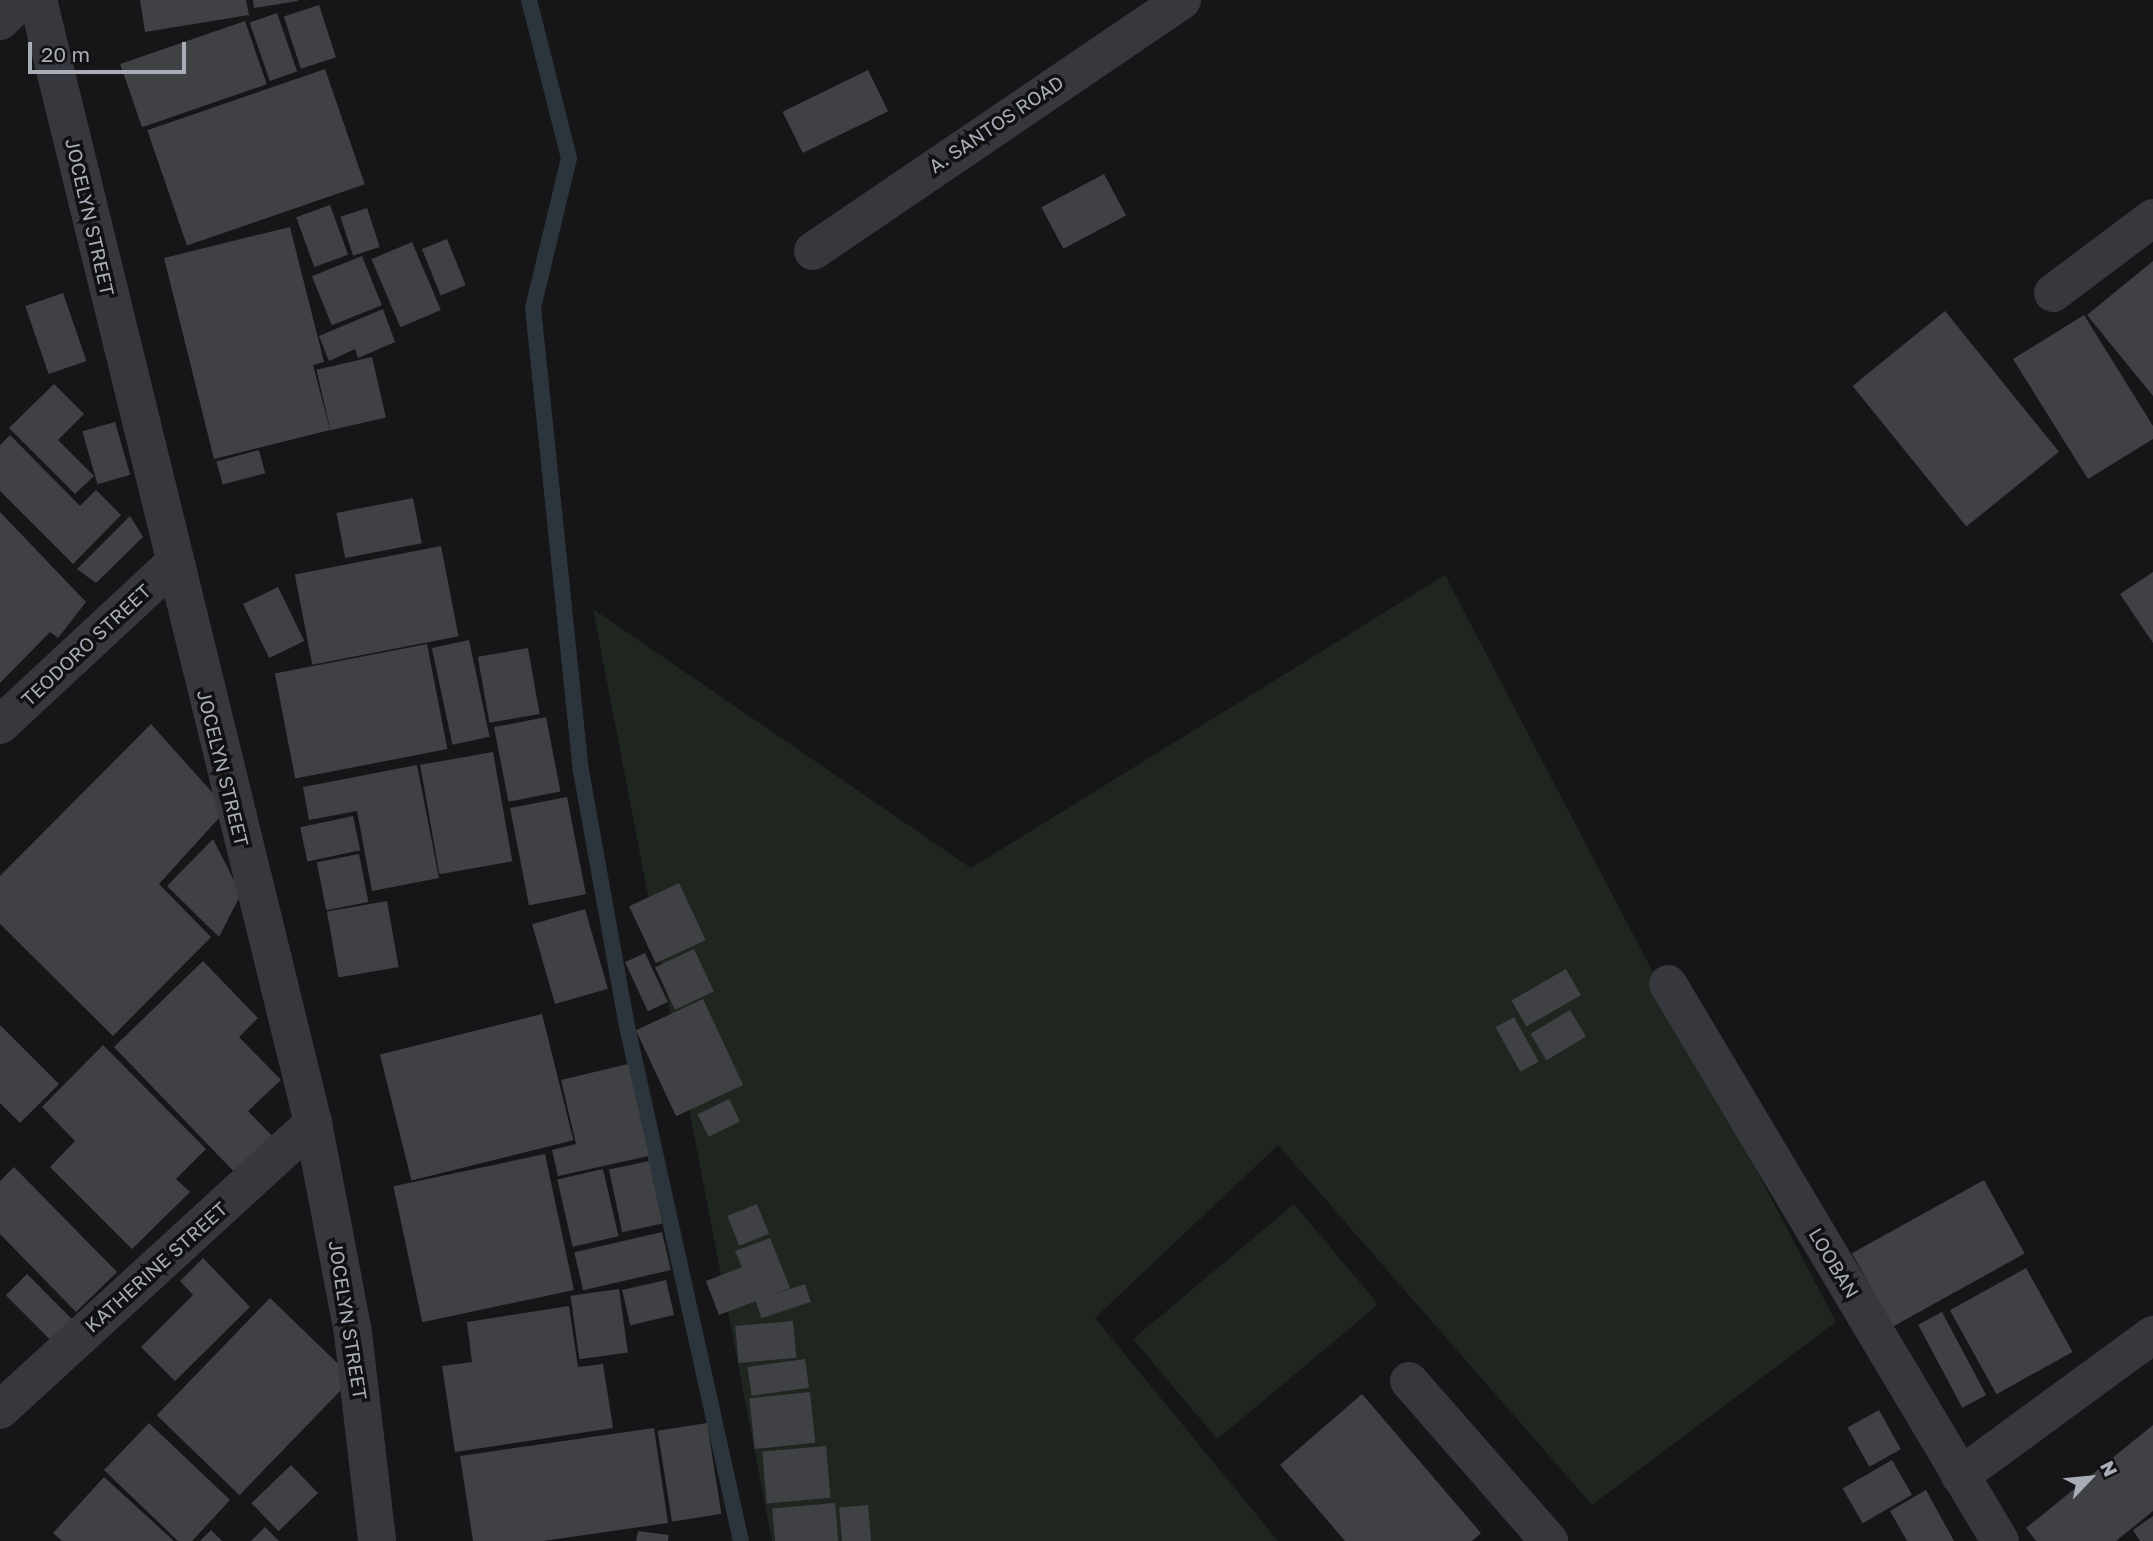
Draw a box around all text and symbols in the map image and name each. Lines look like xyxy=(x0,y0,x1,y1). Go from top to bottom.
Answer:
scale bar xyxy=(32,28,189,72)
text: 20 m xyxy=(41,41,90,67)
street label: A. SANTOS ROAD xyxy=(924,71,1068,177)
street label: JOCELYN STREET xyxy=(61,136,119,298)
street label: TEODORO STREET xyxy=(17,579,155,711)
street label: JOCELYN STREET xyxy=(192,687,254,849)
street label: KATHERINE STREET xyxy=(80,1197,232,1337)
street label: LOOBAN xyxy=(1804,1224,1864,1302)
street label: JOCELYN STREET xyxy=(324,1239,372,1401)
north arrow xyxy=(2055,1443,2125,1513)
text: N xyxy=(2096,1457,2123,1480)

